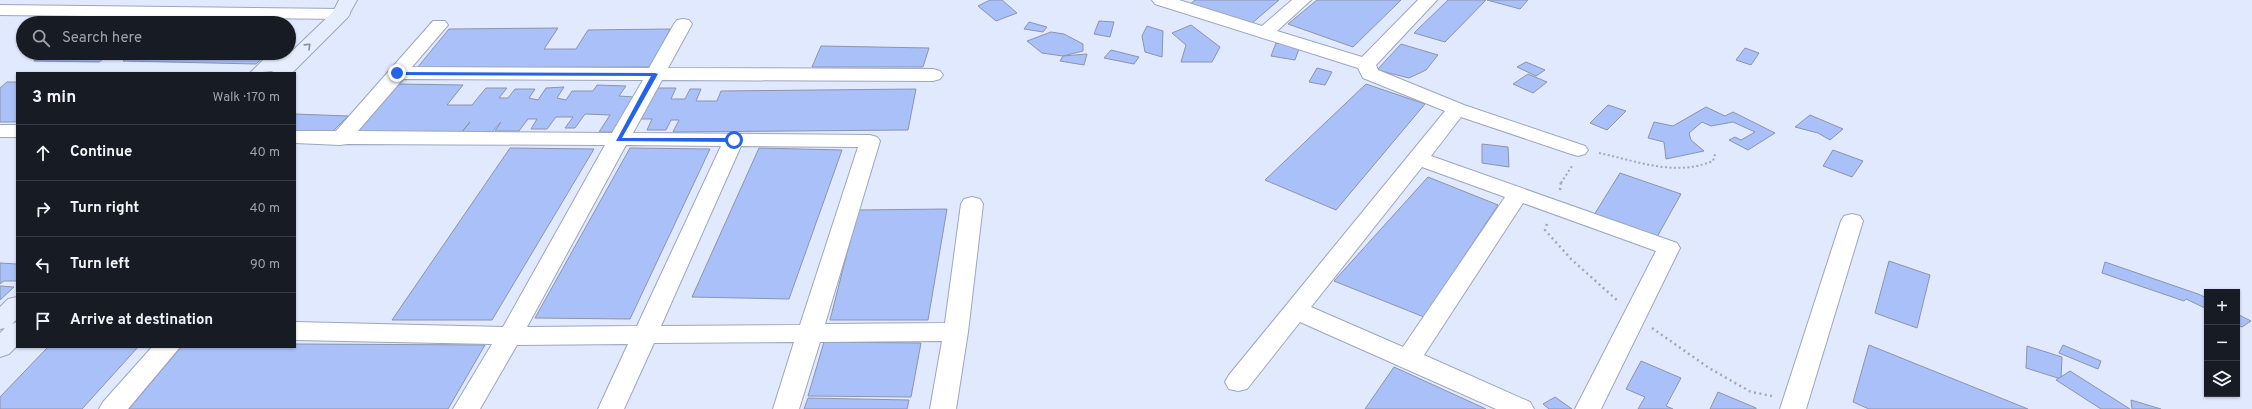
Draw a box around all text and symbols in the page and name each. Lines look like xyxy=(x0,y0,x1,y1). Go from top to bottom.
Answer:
search box xyxy=(16,16,296,60)
icon: search xyxy=(30,27,52,49)
text: Search here xyxy=(62,29,142,48)
one-way arrow xyxy=(303,43,311,51)
route end xyxy=(388,64,406,82)
text: 3 min xyxy=(32,87,76,109)
text: Walk · 170 m xyxy=(213,90,280,106)
route start xyxy=(725,131,743,149)
icon: ahead xyxy=(32,142,54,164)
text: Continue xyxy=(70,143,132,162)
text: 40 m xyxy=(250,145,280,161)
icon: right xyxy=(32,198,54,220)
text: Turn right xyxy=(70,199,139,218)
text: 40 m xyxy=(250,201,280,217)
icon: left xyxy=(32,254,54,276)
text: Turn left xyxy=(70,255,130,274)
text: 90 m xyxy=(250,257,280,273)
map controls xyxy=(2204,289,2240,397)
button: + xyxy=(2204,289,2240,325)
icon: arrive xyxy=(32,310,54,332)
text: Arrive at destination xyxy=(70,311,213,330)
button: − xyxy=(2204,325,2240,361)
button: layers xyxy=(2204,361,2240,397)

